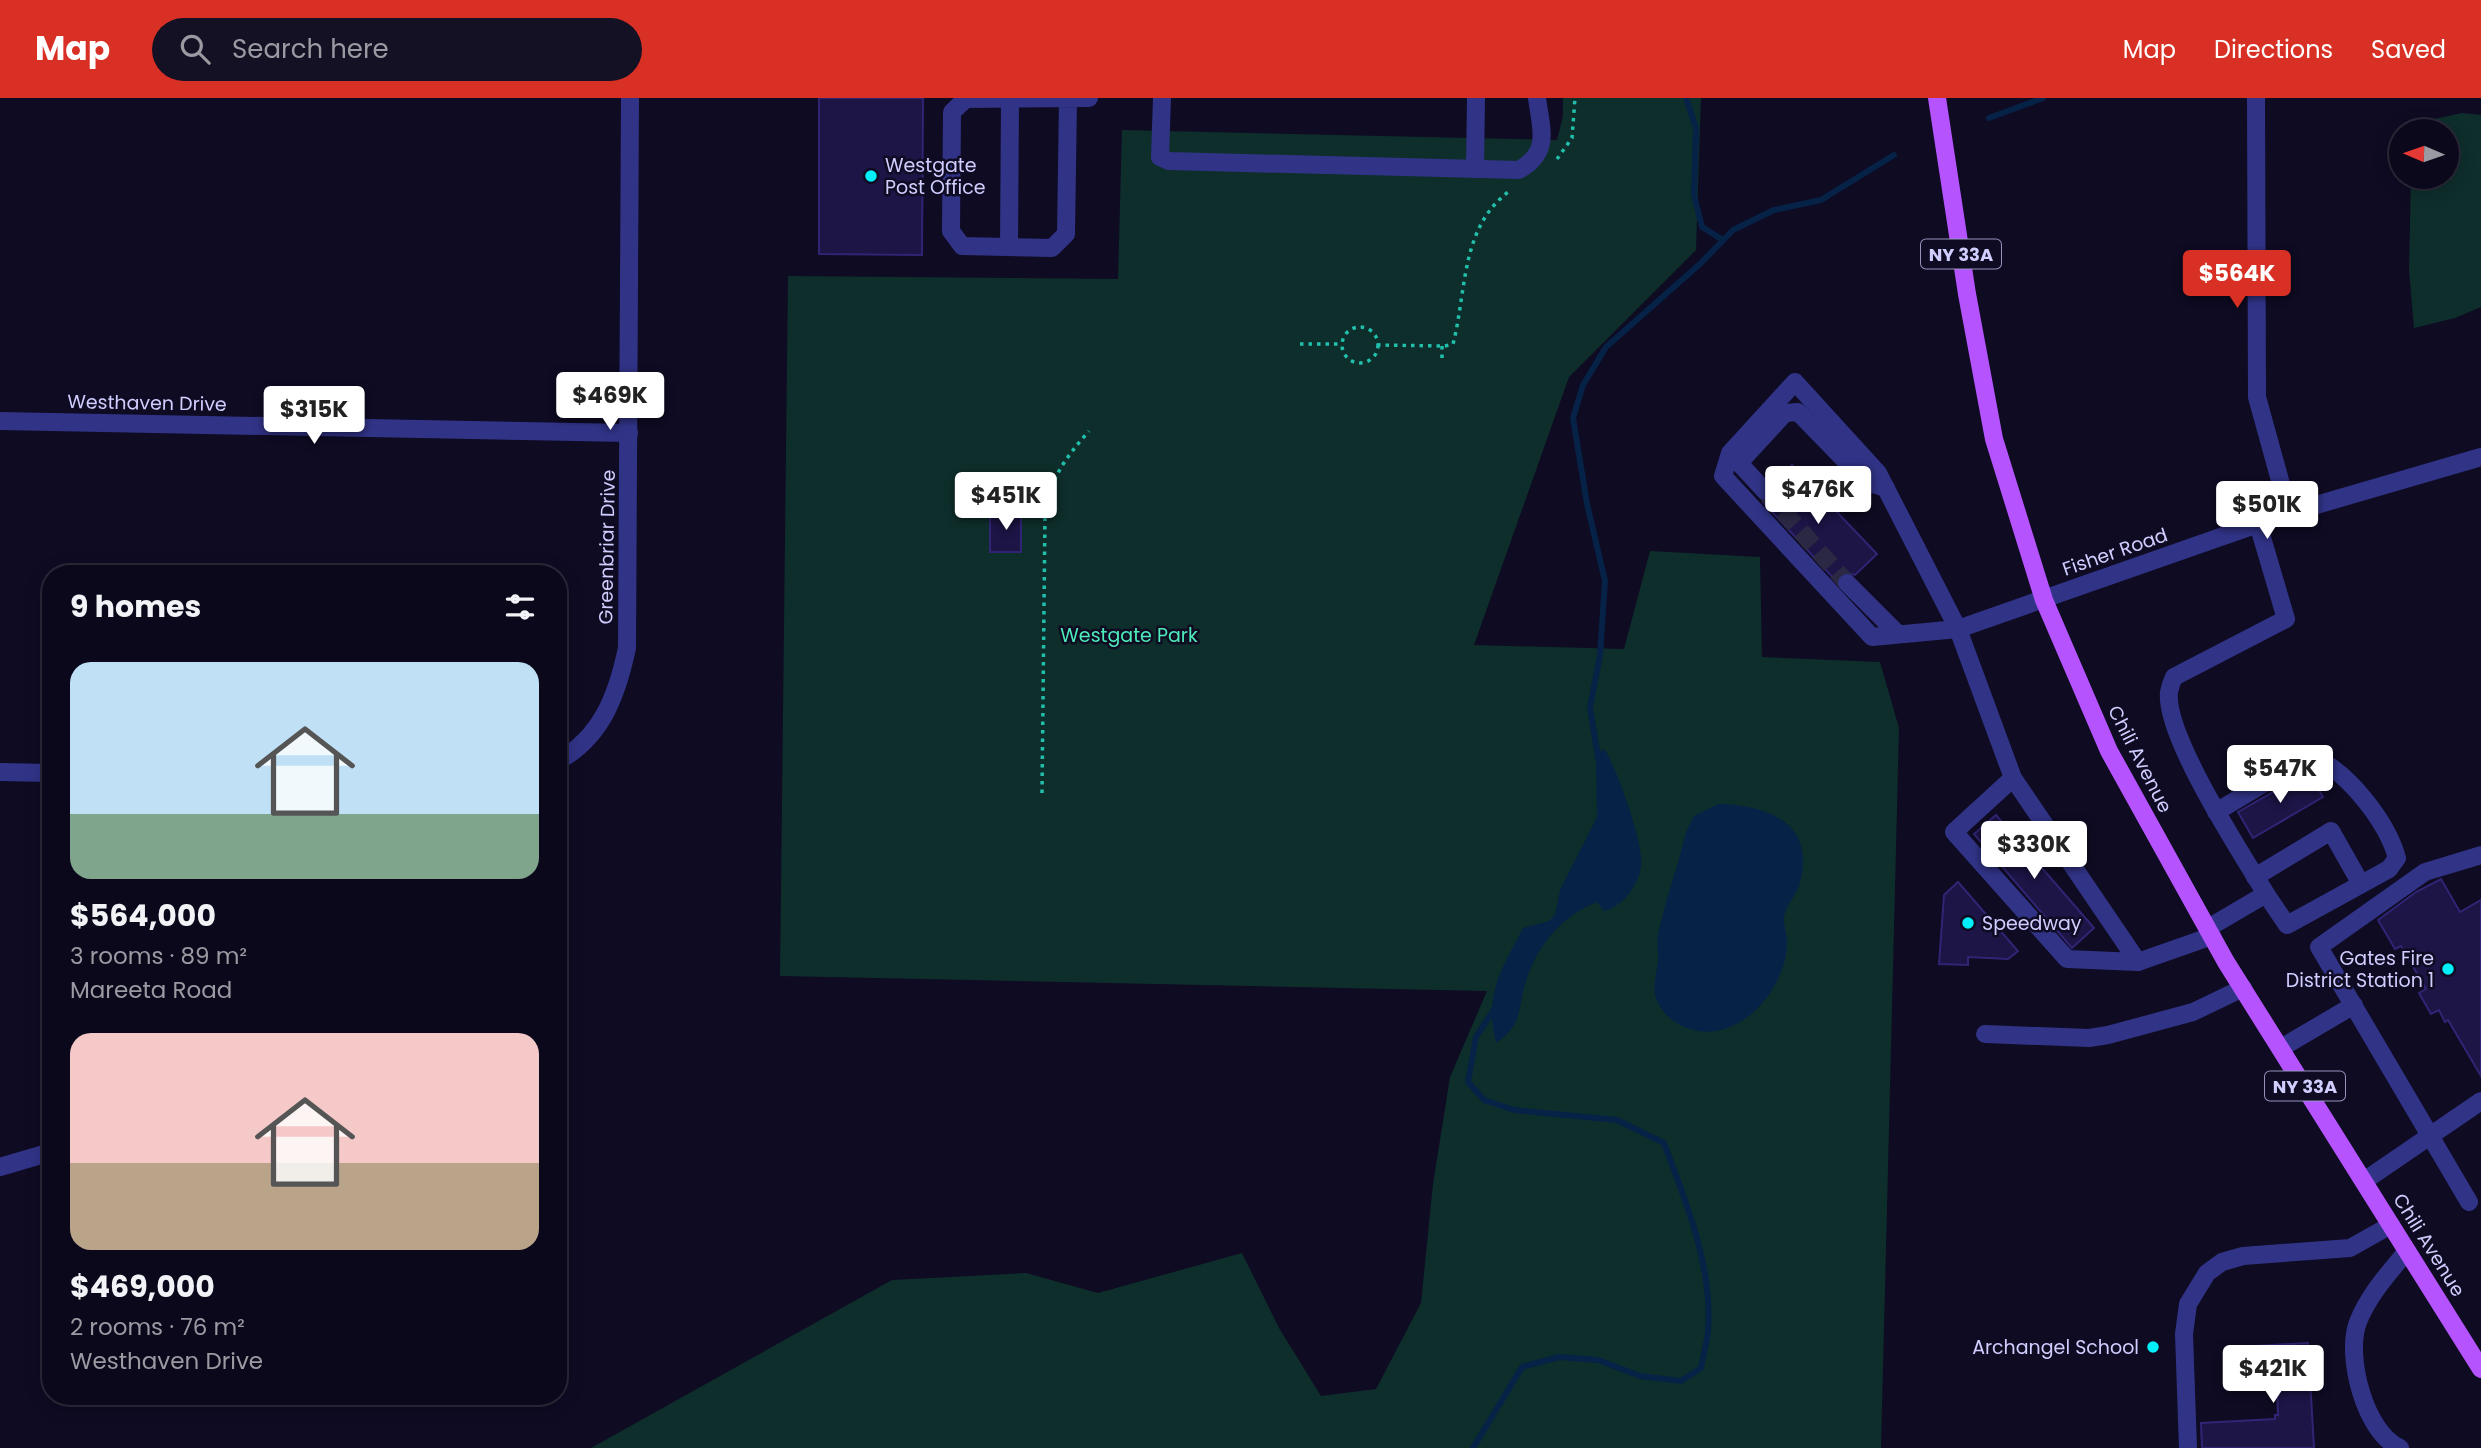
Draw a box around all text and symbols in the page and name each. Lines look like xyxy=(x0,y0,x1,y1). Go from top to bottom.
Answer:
search box xyxy=(152,18,642,81)
text: Map xyxy=(35,25,110,72)
icon: search xyxy=(176,30,214,68)
text: Search here xyxy=(232,31,389,67)
text: Map xyxy=(2123,33,2176,66)
text: Directions xyxy=(2214,33,2333,66)
text: Saved xyxy=(2371,33,2446,66)
north arrow xyxy=(2389,119,2459,189)
map controls xyxy=(2389,119,2459,189)
place label: Westgate Post Office xyxy=(885,152,986,201)
marker: Westgate Post Office xyxy=(863,168,879,184)
road number: NY 33A xyxy=(1921,239,2001,268)
pin: $564K xyxy=(2188,250,2286,310)
text: $564K xyxy=(2199,257,2275,289)
pin: $469K xyxy=(561,372,659,432)
text: $469K xyxy=(572,379,648,411)
pin: $315K xyxy=(265,386,363,446)
street label: Westhaven Drive xyxy=(67,388,227,418)
text: $315K xyxy=(280,393,348,425)
pin: $476K xyxy=(1769,466,1867,526)
street label: Greenbriar Drive xyxy=(592,469,622,625)
pin: $451K xyxy=(957,472,1055,532)
text: $476K xyxy=(1781,473,1855,505)
text: $451K xyxy=(971,479,1041,511)
pin: $501K xyxy=(2218,482,2316,541)
text: $501K xyxy=(2232,488,2302,520)
street label: Fisher Road xyxy=(2059,521,2171,583)
text: 9 homes xyxy=(70,585,201,628)
icon: filters xyxy=(501,588,539,626)
park label: Westgate Park xyxy=(1060,622,1198,649)
street label: Chili Avenue xyxy=(2101,701,2179,817)
icon: home xyxy=(242,708,368,834)
pin: $547K xyxy=(2231,746,2329,805)
text: $547K xyxy=(2243,752,2317,784)
pin: $330K xyxy=(1985,822,2083,881)
text: $330K xyxy=(1997,828,2071,860)
text: $564,000 xyxy=(70,894,216,937)
place label: Speedway xyxy=(1982,910,2082,937)
marker: Speedway xyxy=(1960,915,1976,931)
text: 3 rooms · 89 m² xyxy=(70,940,247,972)
place label: Gates Fire District Station 1 xyxy=(2286,945,2434,994)
marker: Gates Fire District Station 1 xyxy=(2440,961,2456,977)
text: Mareeta Road xyxy=(70,974,232,1006)
road number: NY 33A xyxy=(2265,1071,2345,1100)
icon: home xyxy=(242,1079,368,1205)
street label: Chili Avenue xyxy=(2386,1188,2472,1302)
text: $469,000 xyxy=(70,1265,215,1308)
text: 2 rooms · 76 m² xyxy=(70,1311,245,1343)
place label: Archangel School xyxy=(1972,1334,2139,1361)
marker: Archangel School xyxy=(2145,1339,2161,1355)
text: Westhaven Drive xyxy=(70,1345,263,1377)
pin: $421K xyxy=(2224,1346,2322,1405)
text: $421K xyxy=(2239,1352,2307,1384)

